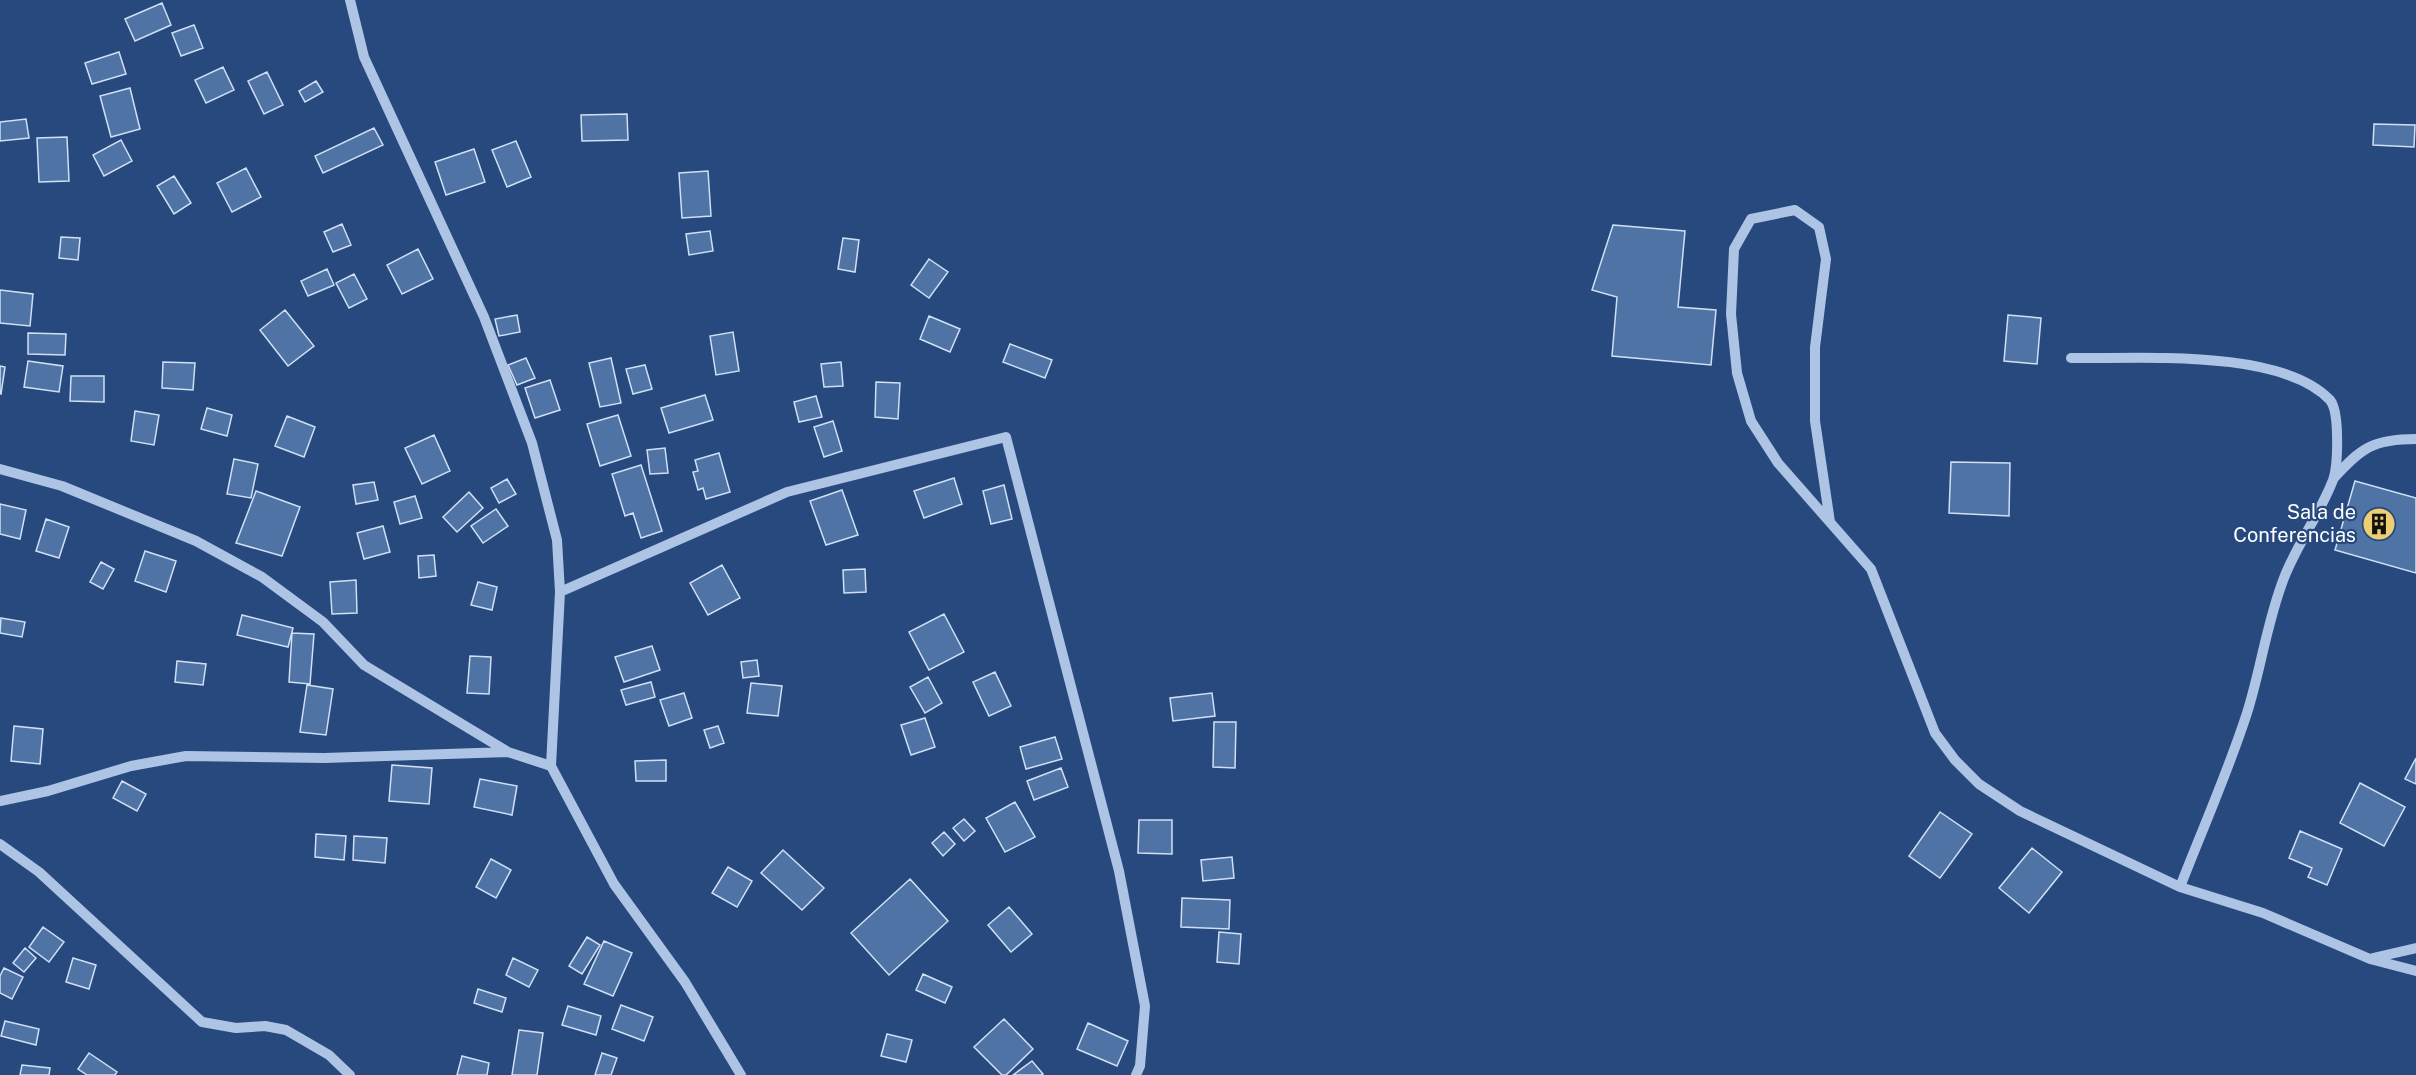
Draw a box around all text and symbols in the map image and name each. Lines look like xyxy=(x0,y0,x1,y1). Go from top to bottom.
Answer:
place label: Sala de Conferencias xyxy=(2233,500,2356,547)
building icon: Sala de Conferencias xyxy=(2361,506,2397,542)

